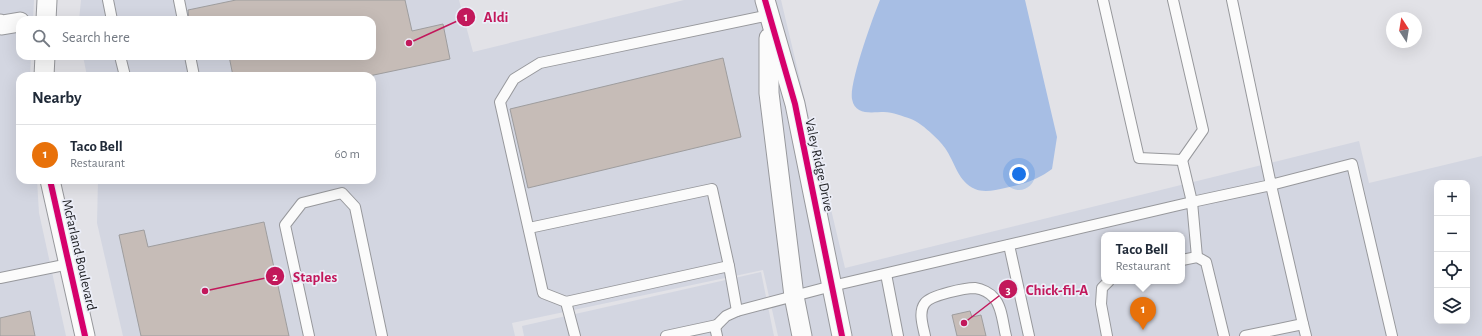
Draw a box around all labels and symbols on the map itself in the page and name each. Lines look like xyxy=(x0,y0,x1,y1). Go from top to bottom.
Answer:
callout: Aldi xyxy=(456,3,517,30)
text: Aldi xyxy=(484,10,508,25)
text: 1 xyxy=(464,11,468,23)
north arrow xyxy=(1386,12,1422,48)
street label: Valey Ridge Drive xyxy=(802,117,836,213)
your location xyxy=(1009,164,1029,184)
street label: McFarland Boulevard xyxy=(59,198,99,312)
callout: Staples xyxy=(265,263,345,290)
text: Staples xyxy=(293,270,337,285)
text: 2 xyxy=(272,271,278,283)
callout: Chick-fil-A xyxy=(998,276,1097,303)
text: Chick-fil-A xyxy=(1026,283,1088,298)
text: 3 xyxy=(1005,284,1011,296)
pin: 1 xyxy=(1130,297,1156,330)

